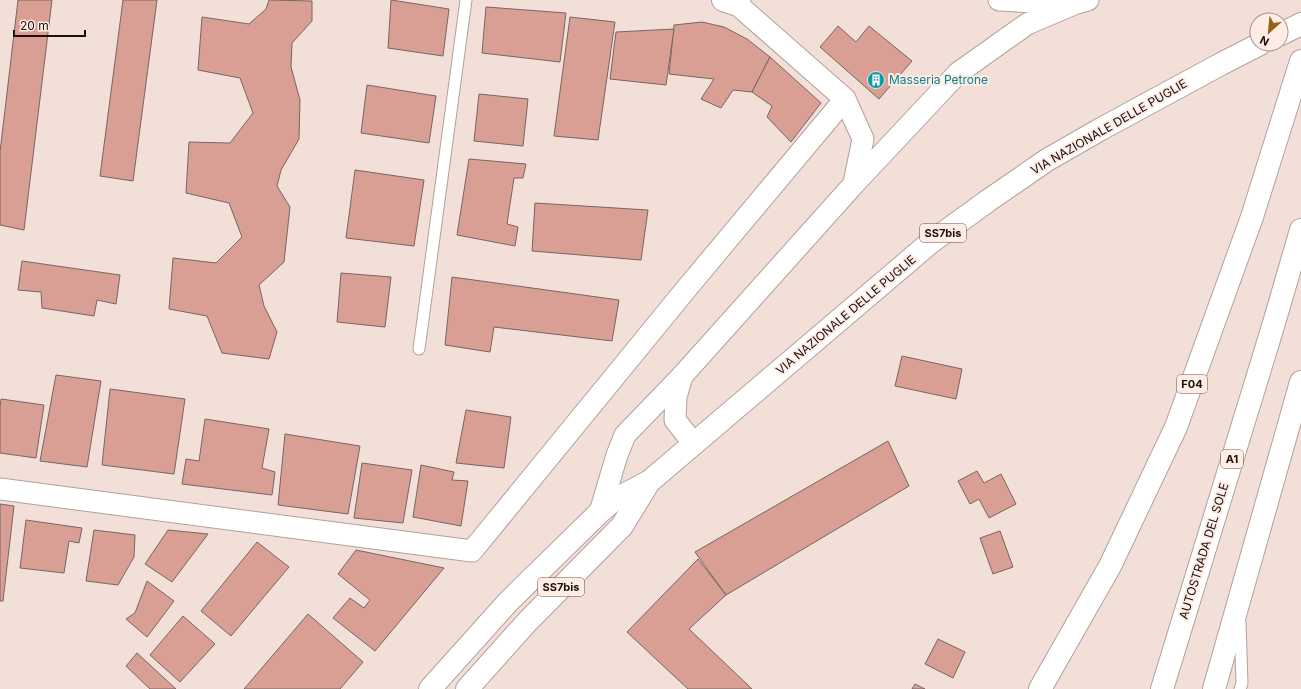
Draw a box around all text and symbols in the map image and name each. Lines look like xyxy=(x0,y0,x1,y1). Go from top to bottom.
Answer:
scale bar xyxy=(14,12,85,38)
north arrow xyxy=(1249,12,1289,52)
text: 20 m xyxy=(20,18,49,33)
text: N xyxy=(1258,33,1271,49)
building icon: Masseria Petrone xyxy=(866,70,886,90)
place label: Masseria Petrone xyxy=(889,72,988,87)
street label: VIA NAZIONALE DELLE PUGLIE xyxy=(1028,76,1190,178)
road number: SS7bis xyxy=(920,224,966,242)
street label: VIA NAZIONALE DELLE PUGLIE xyxy=(773,252,919,378)
road number: F04 xyxy=(1177,375,1207,393)
road number: A1 xyxy=(1221,450,1243,468)
street label: AUTOSTRADA DEL SOLE xyxy=(1176,481,1231,621)
road number: SS7bis xyxy=(538,578,584,596)

